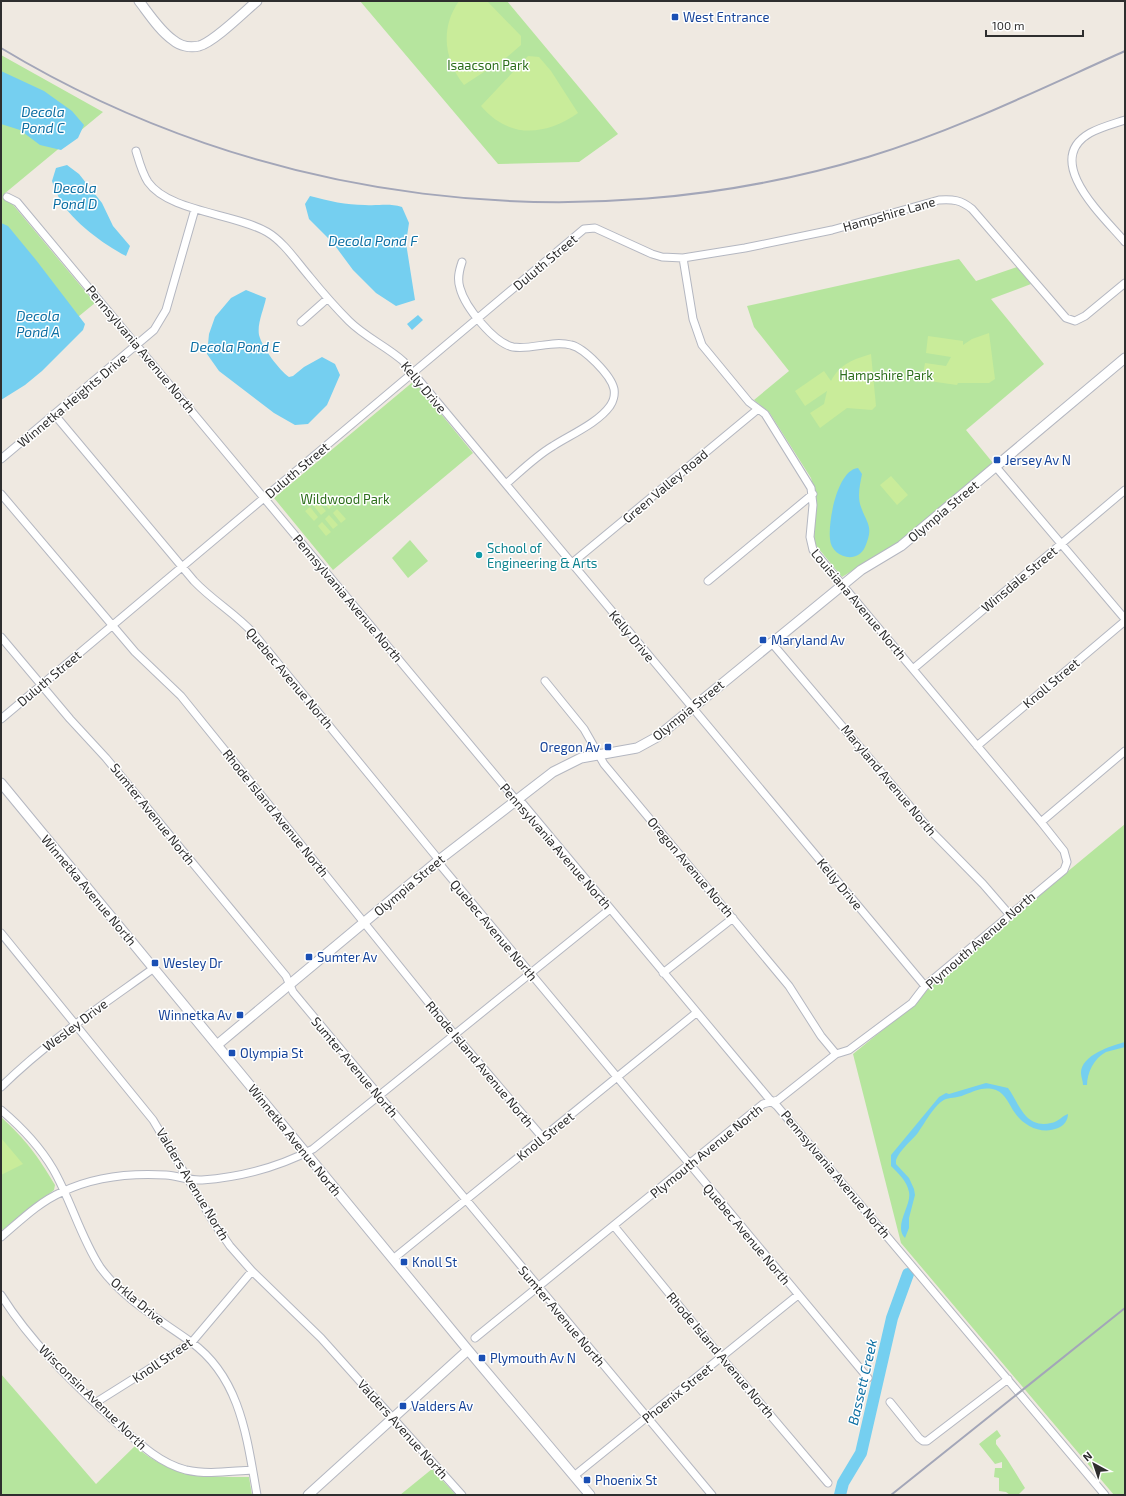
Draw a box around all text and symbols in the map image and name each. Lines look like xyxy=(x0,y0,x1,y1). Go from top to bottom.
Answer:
place label: West Entrance xyxy=(683,9,769,25)
marker: West Entrance xyxy=(670,12,680,22)
scale bar xyxy=(986,12,1083,38)
text: 100 m xyxy=(992,18,1024,32)
park label: Isaacson Park xyxy=(447,57,529,73)
water label: Decola Pond C xyxy=(21,103,65,136)
water label: Decola Pond D xyxy=(53,179,97,212)
street label: Hampshire Lane xyxy=(841,193,937,235)
street label: Duluth Street xyxy=(510,231,580,293)
water label: Decola Pond F xyxy=(328,232,418,249)
street label: Pennsylvania Avenue North xyxy=(83,282,199,416)
water label: Decola Pond A xyxy=(16,307,60,340)
water label: Decola Pond E xyxy=(190,338,280,355)
street label: Winnetka Heights Drive xyxy=(14,349,130,451)
street label: Kelly Drive xyxy=(398,358,450,416)
park label: Hampshire Park xyxy=(839,367,933,383)
street label: Duluth Street xyxy=(262,439,332,501)
street label: Green Valley Road xyxy=(619,446,711,526)
place label: Jersey Av N xyxy=(1005,452,1071,468)
marker: Jersey Av N xyxy=(992,455,1002,465)
street label: Olympia Street xyxy=(904,477,982,545)
park label: Wildwood Park xyxy=(300,491,390,507)
street label: Pennsylvania Avenue North xyxy=(290,531,406,665)
place label: School of Engineering & Arts xyxy=(487,540,597,571)
street label: Winsdale Street xyxy=(978,543,1060,615)
street label: Louisiana Avenue North xyxy=(808,545,910,663)
marker: School of Engineering & Arts xyxy=(474,550,484,560)
street label: Kelly Drive xyxy=(606,607,658,665)
street label: Quebec Avenue North xyxy=(243,624,337,732)
place label: Maryland Av xyxy=(771,632,845,648)
marker: Maryland Av xyxy=(758,635,768,645)
street label: Duluth Street xyxy=(14,647,84,709)
street label: Knoll Street xyxy=(1019,655,1083,711)
street label: Olympia Street xyxy=(649,676,727,744)
street label: Maryland Avenue North xyxy=(838,721,940,839)
place label: Oregon Av xyxy=(540,739,600,755)
marker: Oregon Av xyxy=(603,742,613,752)
street label: Rhode Island Avenue North xyxy=(220,746,332,880)
street label: Sumter Avenue North xyxy=(107,760,199,868)
street label: Pennsylvania Avenue North xyxy=(497,780,615,912)
street label: Oregon Avenue North xyxy=(644,814,738,920)
street label: Winnetka Avenue North xyxy=(38,831,140,949)
street label: Olympia Street xyxy=(370,851,448,919)
street label: Kelly Drive xyxy=(814,855,866,913)
street label: Quebec Avenue North xyxy=(447,876,541,984)
street label: Plymouth Avenue North xyxy=(922,888,1038,992)
place label: Sumter Av xyxy=(317,949,377,965)
marker: Sumter Av xyxy=(304,952,314,962)
place label: Wesley Dr xyxy=(163,955,223,971)
marker: Wesley Dr xyxy=(150,958,160,968)
street label: Wesley Drive xyxy=(40,995,111,1055)
street label: Rhode Island Avenue North xyxy=(423,998,537,1130)
place label: Winnetka Av xyxy=(158,1007,232,1023)
marker: Winnetka Av xyxy=(235,1010,245,1020)
street label: Sumter Avenue North xyxy=(308,1013,402,1121)
place label: Olympia St xyxy=(240,1045,304,1061)
marker: Olympia St xyxy=(227,1048,237,1058)
street label: Winnetka Avenue North xyxy=(245,1081,345,1199)
street label: Plymouth Avenue North xyxy=(647,1101,765,1201)
street label: Pennsylvania Avenue North xyxy=(778,1107,894,1241)
street label: Knoll Street xyxy=(513,1108,577,1164)
street label: Valders Avenue North xyxy=(153,1125,233,1243)
street label: Quebec Avenue North xyxy=(700,1180,794,1288)
place label: Knoll St xyxy=(412,1254,457,1270)
marker: Knoll St xyxy=(399,1257,409,1267)
street label: Sumter Avenue North xyxy=(515,1262,609,1370)
street label: Orkla Drive xyxy=(108,1274,168,1328)
street label: Rhode Island Avenue North xyxy=(664,1289,778,1421)
street label: Knoll Street xyxy=(129,1334,195,1386)
water label: Bassett Creek xyxy=(844,1337,880,1427)
street label: Wisconsin Avenue North xyxy=(36,1341,150,1453)
place label: Plymouth Av N xyxy=(490,1350,576,1366)
marker: Plymouth Av N xyxy=(477,1353,487,1363)
street label: Phoenix Street xyxy=(638,1360,716,1426)
street label: Valders Avenue North xyxy=(354,1376,452,1482)
place label: Valders Av xyxy=(411,1398,473,1414)
marker: Valders Av xyxy=(398,1401,408,1411)
north arrow xyxy=(1074,1444,1114,1484)
text: N xyxy=(1080,1448,1095,1463)
place label: Phoenix St xyxy=(595,1472,657,1488)
marker: Phoenix St xyxy=(582,1475,592,1485)

